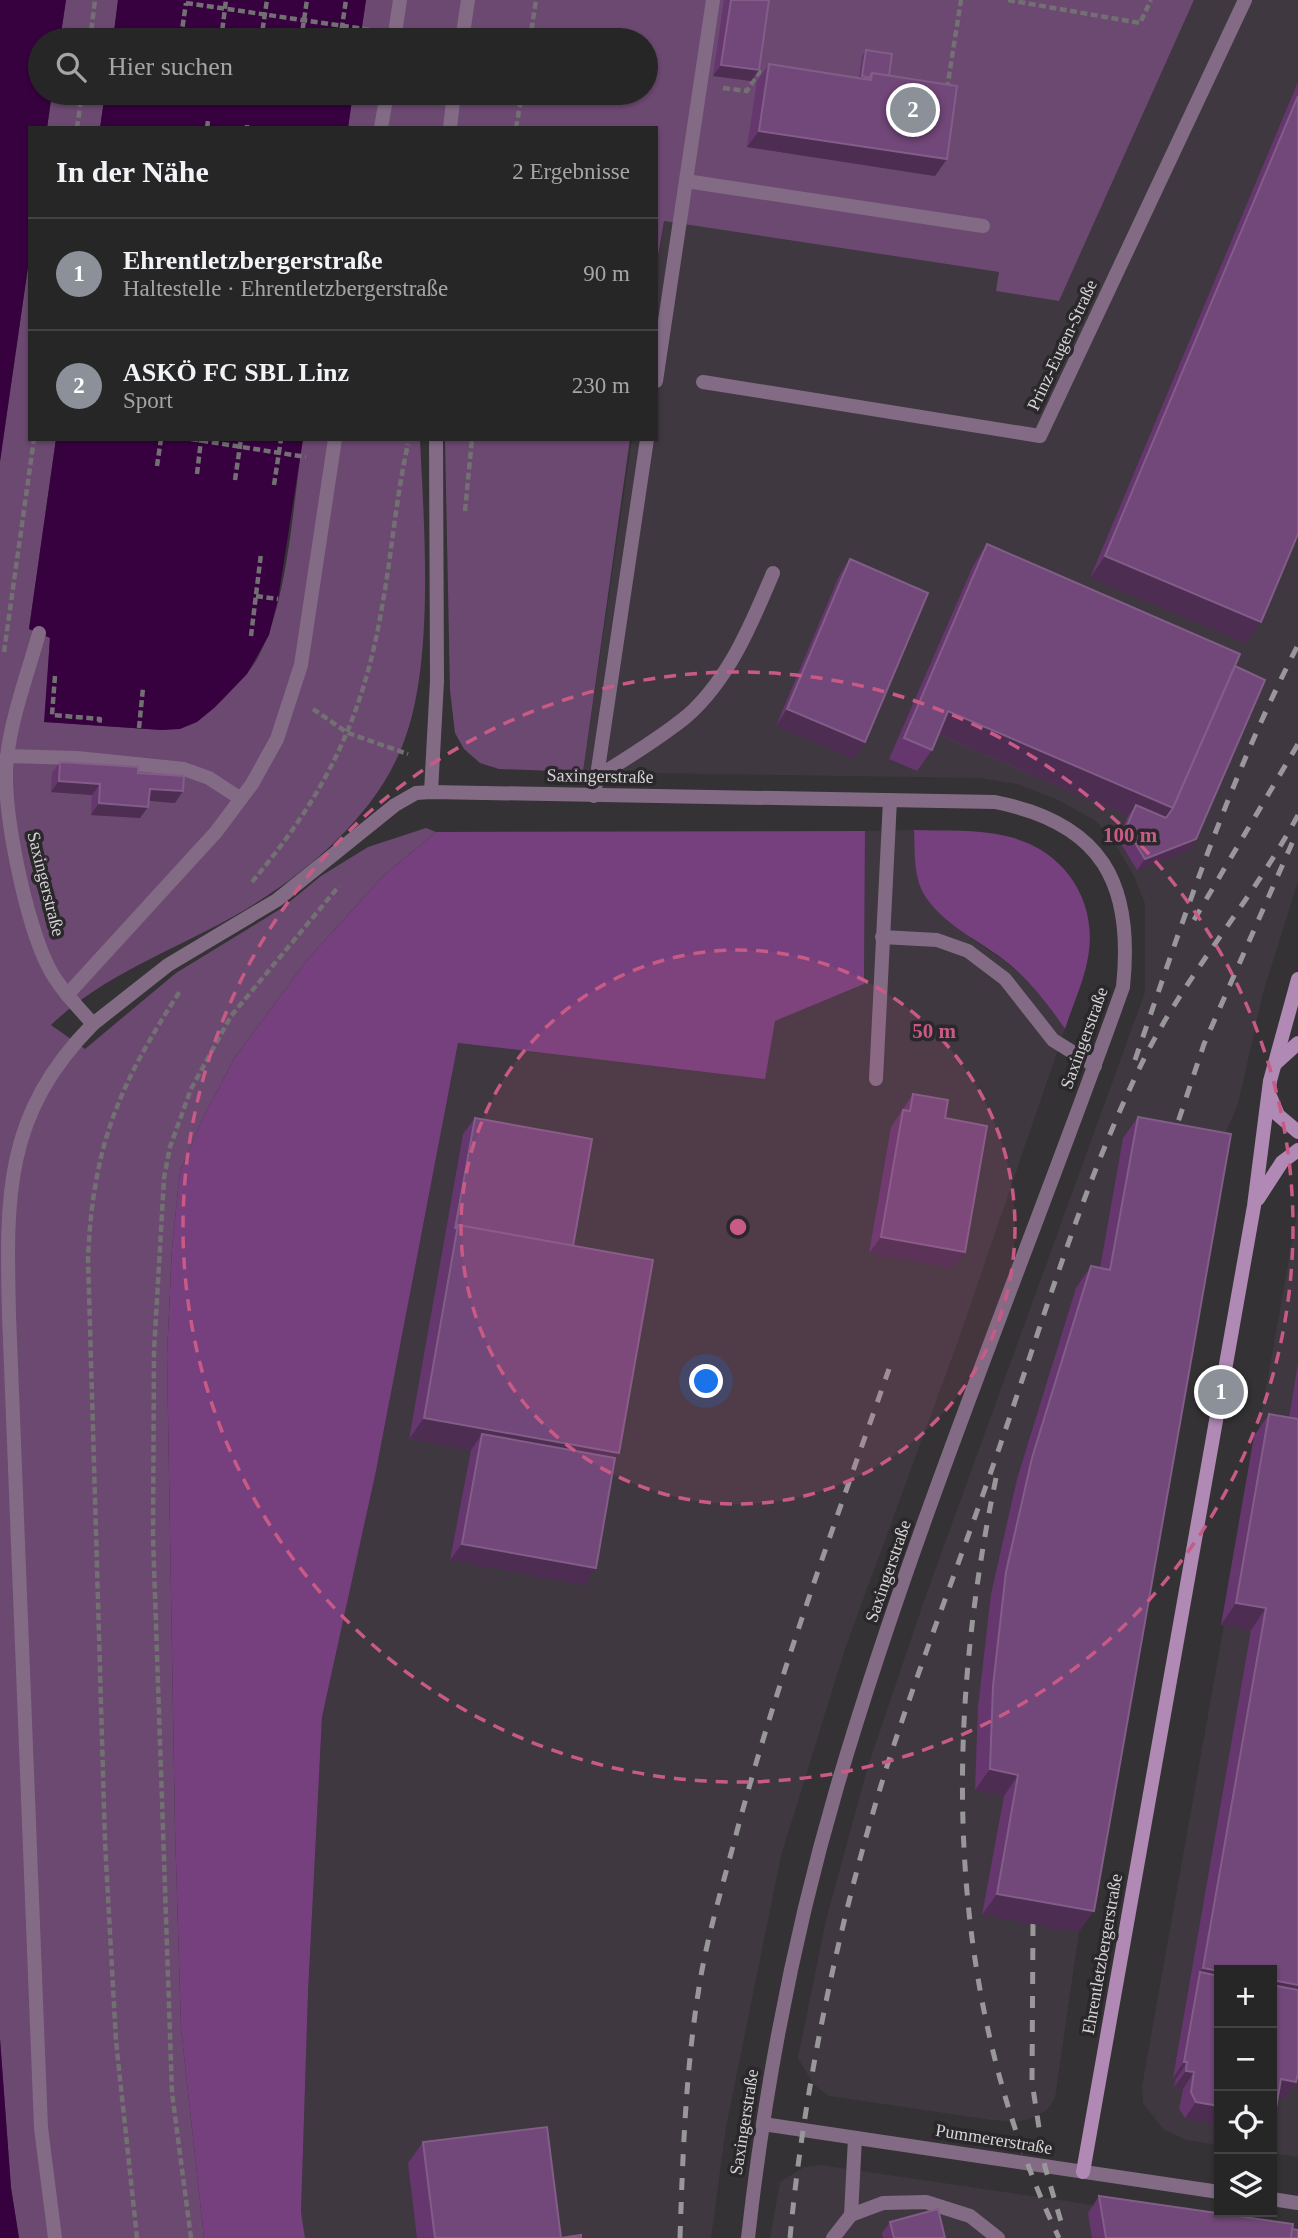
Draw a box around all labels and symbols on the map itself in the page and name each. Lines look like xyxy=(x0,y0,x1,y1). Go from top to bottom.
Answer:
pin: 2 xyxy=(890,84,936,136)
street label: Prinz-Eugen-Straße xyxy=(1023,276,1101,414)
street label: Saxingerstraße xyxy=(546,765,654,787)
text: 100 m xyxy=(1103,823,1158,847)
street label: Saxingerstraße xyxy=(23,830,69,938)
street label: Saxingerstraße xyxy=(1056,984,1112,1092)
text: 50 m xyxy=(912,1019,956,1043)
centre of rings xyxy=(726,1215,750,1239)
your location xyxy=(689,1364,723,1398)
pin: 1 xyxy=(1198,1366,1244,1418)
street label: Saxingerstraße xyxy=(861,1517,915,1625)
street label: Ehrentletzbergerstraße xyxy=(1078,1872,1126,2036)
street label: Saxingerstraße xyxy=(726,2068,762,2176)
street label: Pummererstraße xyxy=(934,2120,1054,2158)

